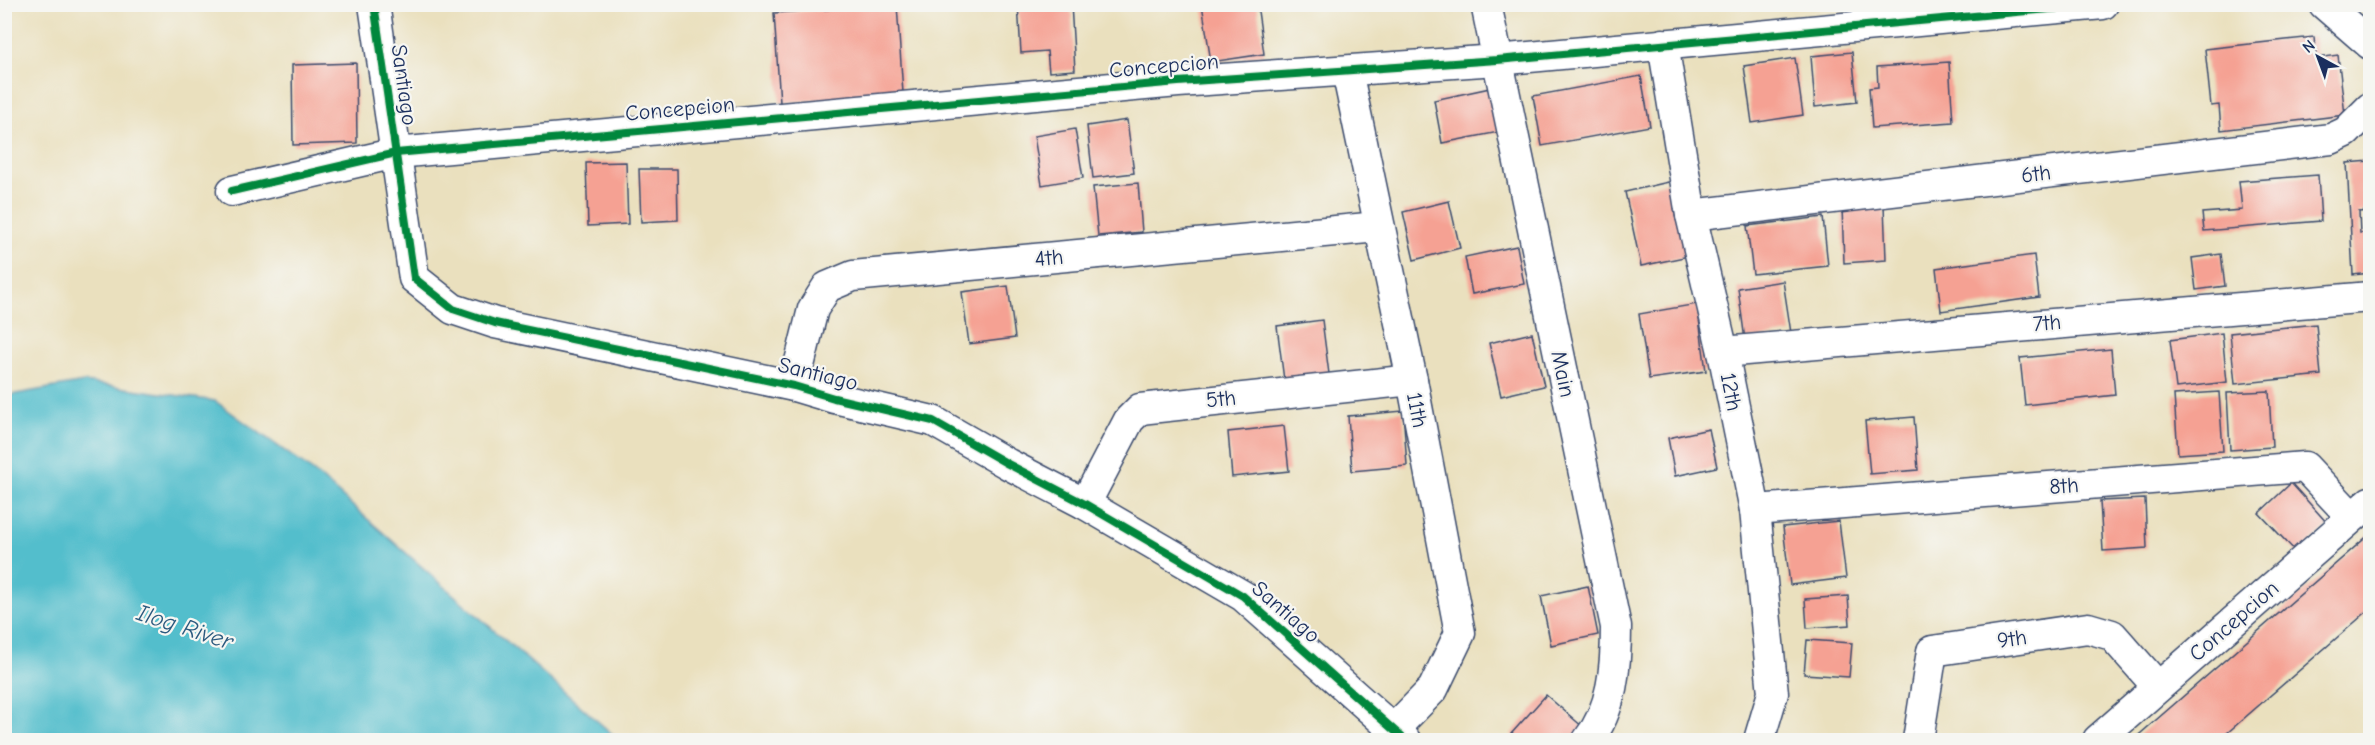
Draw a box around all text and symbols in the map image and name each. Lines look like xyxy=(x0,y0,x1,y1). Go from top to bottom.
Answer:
north arrow xyxy=(2288,27,2348,87)
text: N xyxy=(2299,36,2319,57)
street label: Santiago xyxy=(385,43,423,127)
street label: Concepcion xyxy=(1108,48,1220,84)
street label: Concepcion xyxy=(624,91,736,127)
street label: 6th xyxy=(2020,159,2052,189)
street label: 4th xyxy=(1034,244,1064,272)
street label: 7th xyxy=(2032,309,2062,337)
street label: Main xyxy=(1545,348,1581,400)
street label: Santiago xyxy=(775,352,861,396)
street label: 12th xyxy=(1715,371,1747,413)
street label: 5th xyxy=(1205,385,1237,413)
street label: 11th xyxy=(1401,390,1433,430)
street label: 8th xyxy=(2048,472,2080,500)
street label: Santiago xyxy=(1247,575,1325,649)
street label: Concepcion xyxy=(2184,575,2284,667)
water label: Ilog River xyxy=(133,598,238,656)
street label: 9th xyxy=(1995,624,2029,654)

